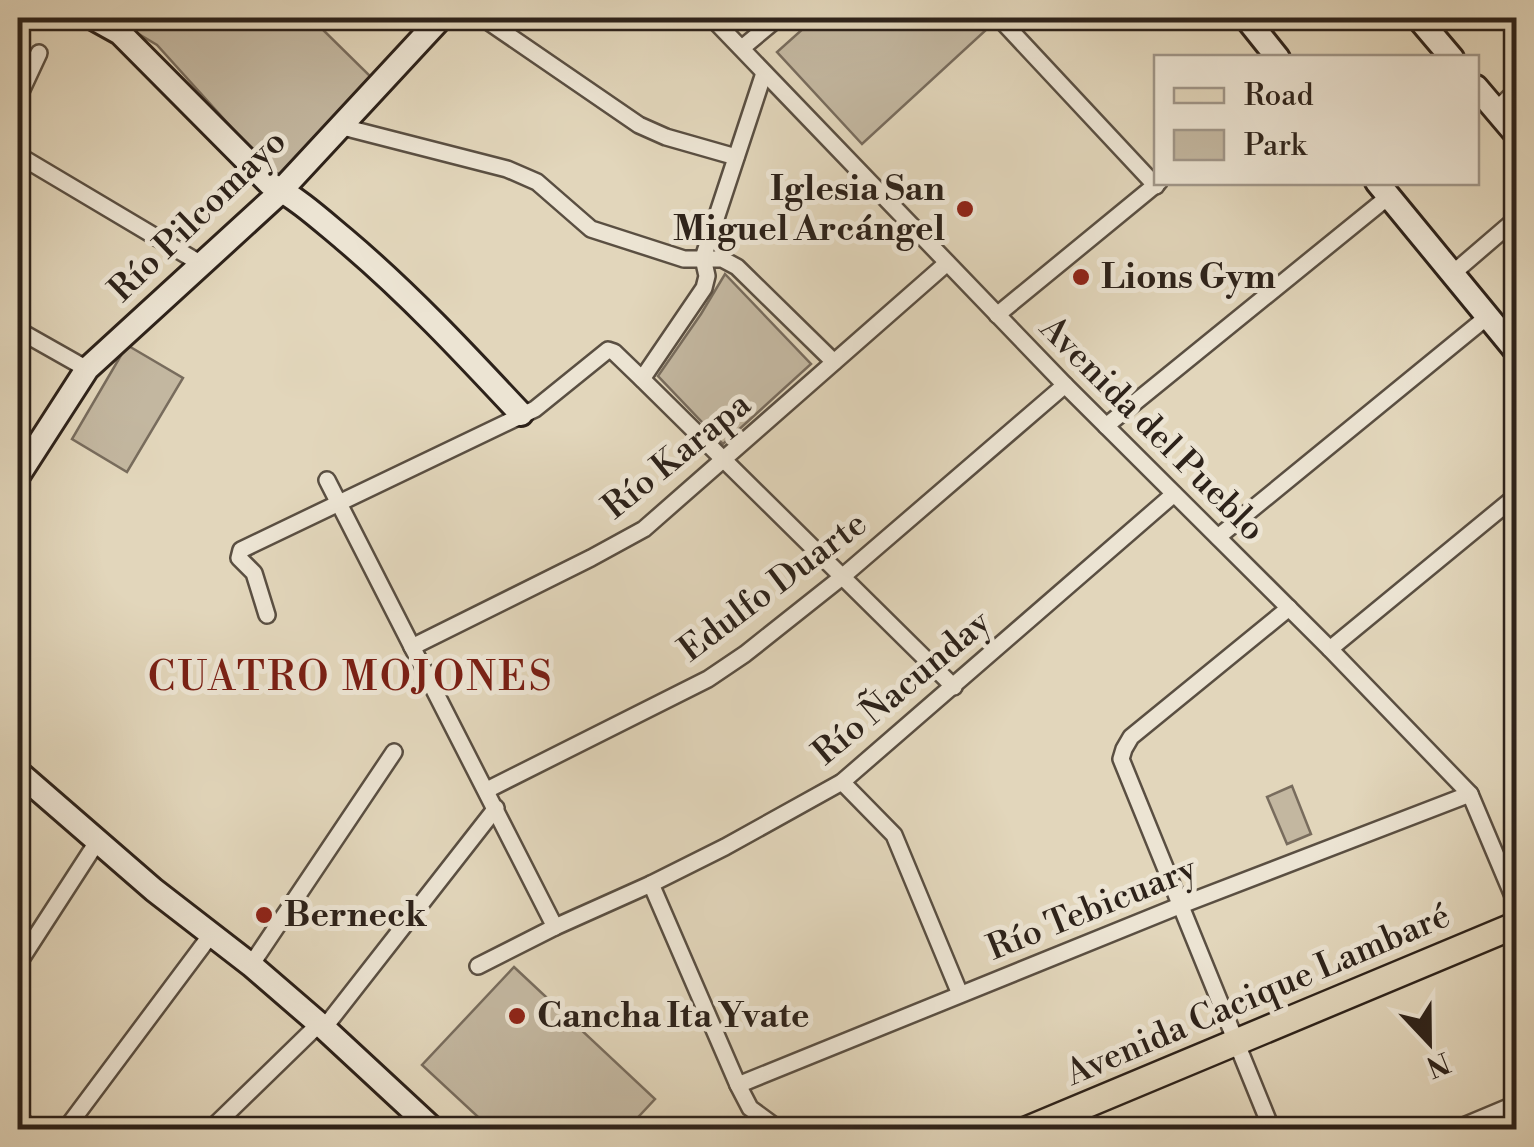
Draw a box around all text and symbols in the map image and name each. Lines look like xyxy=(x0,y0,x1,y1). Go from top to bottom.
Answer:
legend xyxy=(1154,55,1479,185)
text: Road xyxy=(1244,77,1314,115)
street label: Río Pilcomayo xyxy=(100,121,296,311)
text: Park xyxy=(1244,127,1308,165)
place label: Iglesia San Miguel Arcángel xyxy=(673,168,946,251)
marker: Iglesia San Miguel Arcángel xyxy=(954,198,976,220)
place label: Lions Gym xyxy=(1101,256,1276,299)
marker: Lions Gym xyxy=(1070,266,1092,288)
street label: Avenida del Pueblo xyxy=(1030,307,1274,551)
street label: Río Karapa xyxy=(594,383,760,529)
street label: Edulfo Duarte xyxy=(671,502,875,672)
street label: Río Ñacunday xyxy=(803,599,1000,775)
district label: CUATRO MOJONES xyxy=(148,653,554,703)
street label: Río Tebicuary xyxy=(981,847,1204,971)
place label: Berneck xyxy=(284,894,427,937)
street label: Avenida Cacique Lambaré xyxy=(1058,894,1457,1096)
marker: Berneck xyxy=(253,904,275,926)
north arrow xyxy=(1379,992,1479,1092)
place label: Cancha Ita Yvate xyxy=(537,995,810,1038)
marker: Cancha Ita Yvate xyxy=(506,1005,528,1027)
text: N xyxy=(1421,1043,1455,1084)

